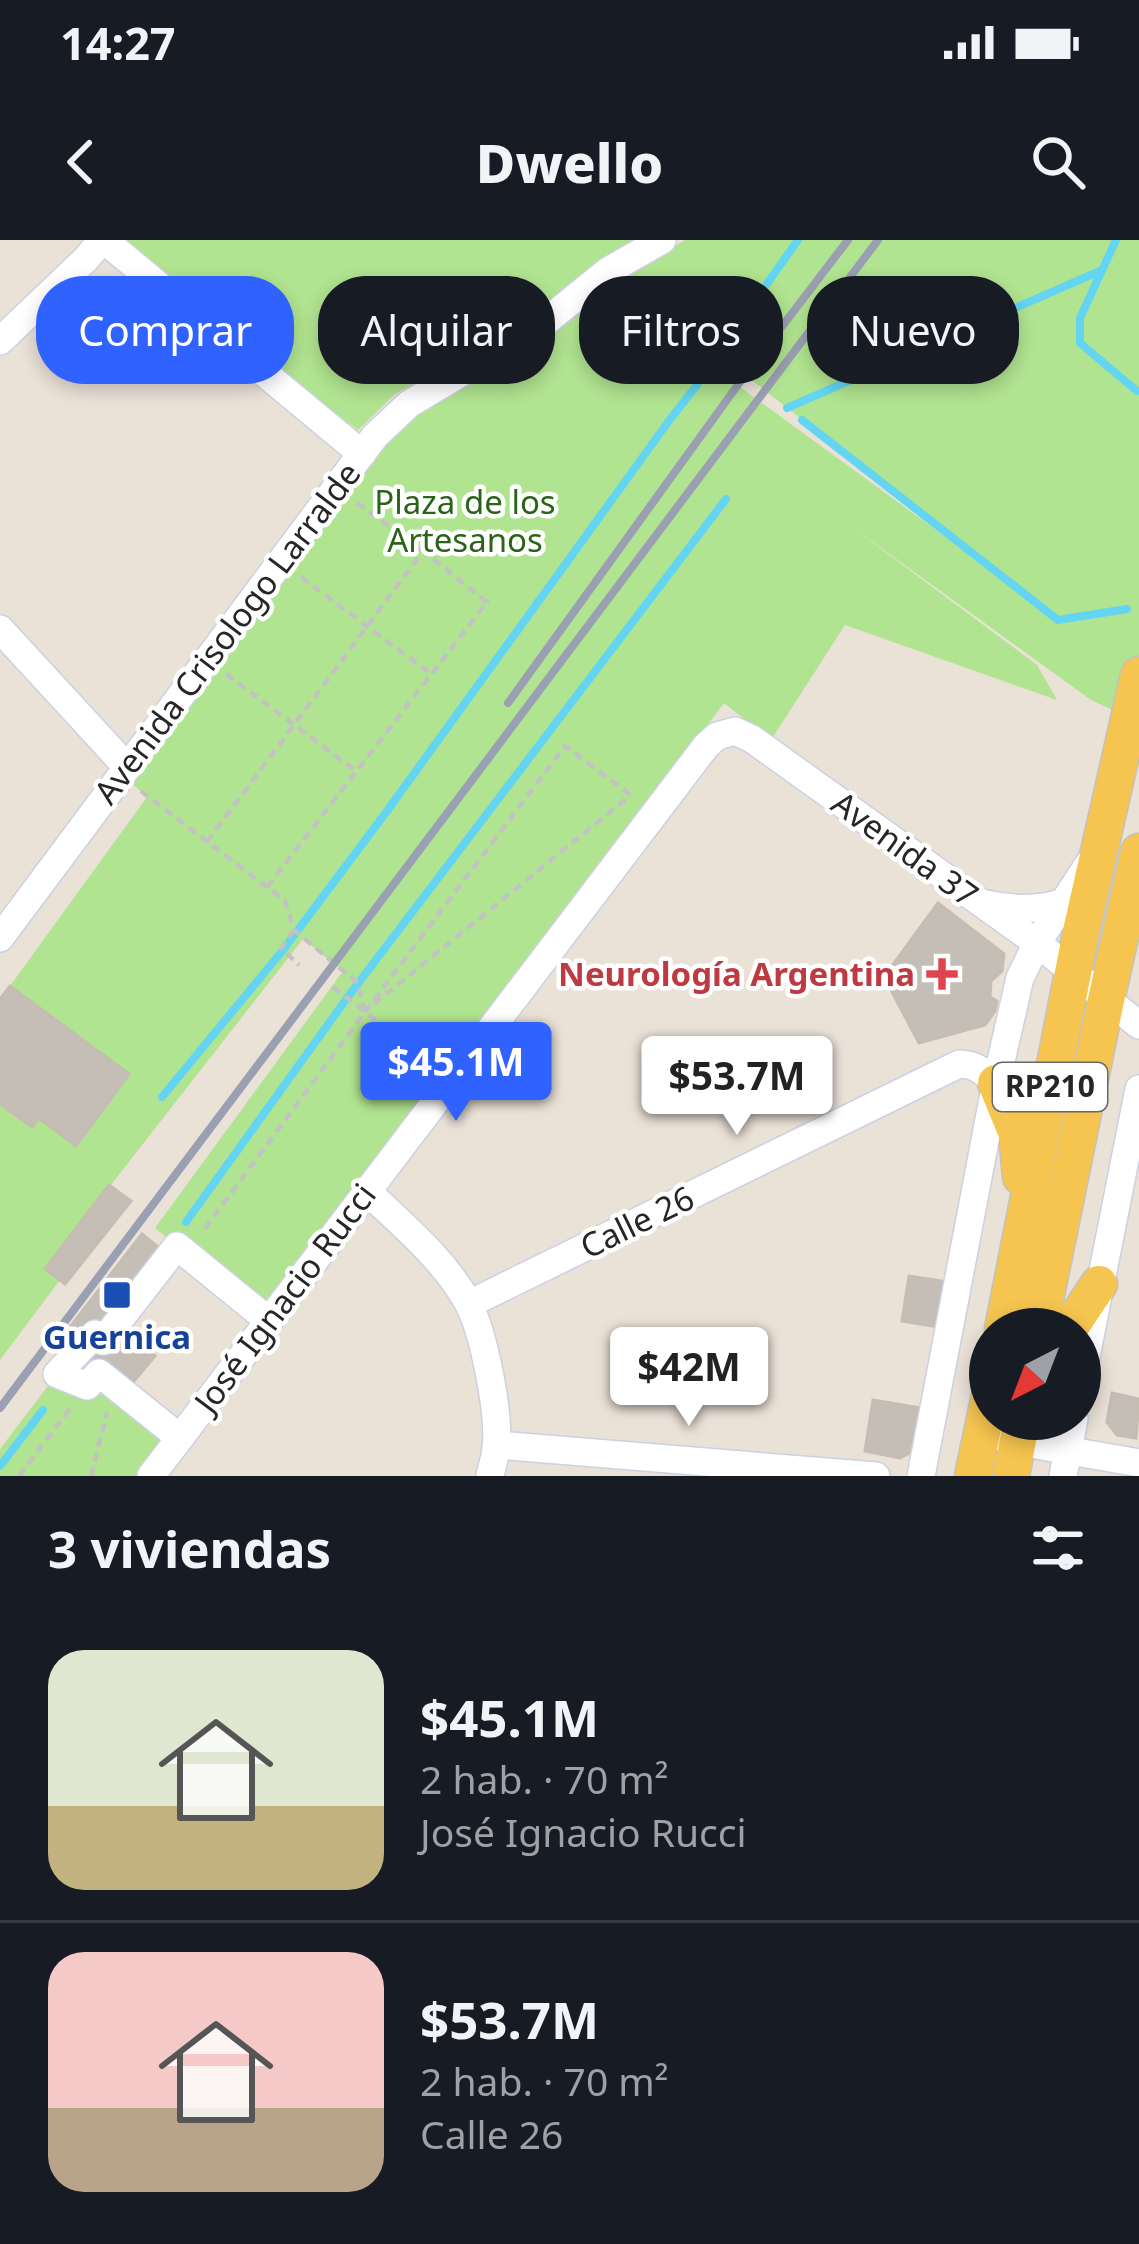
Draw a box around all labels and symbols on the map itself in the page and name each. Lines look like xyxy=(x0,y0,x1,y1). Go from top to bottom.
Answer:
street label: Avenida Crisologo Larralde xyxy=(83,453,370,813)
park label: Plaza de los Artesanos xyxy=(374,479,556,562)
street label: Avenida 37 xyxy=(823,780,987,917)
place label: Neurología Argentina xyxy=(558,951,915,996)
marker: Neurología Argentina xyxy=(926,958,958,990)
pin: $45.1M xyxy=(358,1022,554,1124)
pin: $53.7M xyxy=(639,1036,835,1138)
road number: RP210 xyxy=(993,1063,1107,1111)
street label: José Ignacio Rucci xyxy=(182,1174,386,1424)
street label: Calle 26 xyxy=(572,1175,701,1268)
marker: Guernica xyxy=(101,1279,133,1311)
north arrow xyxy=(969,1308,1101,1440)
place label: Guernica xyxy=(43,1314,191,1359)
pin: $42M xyxy=(618,1327,760,1429)

